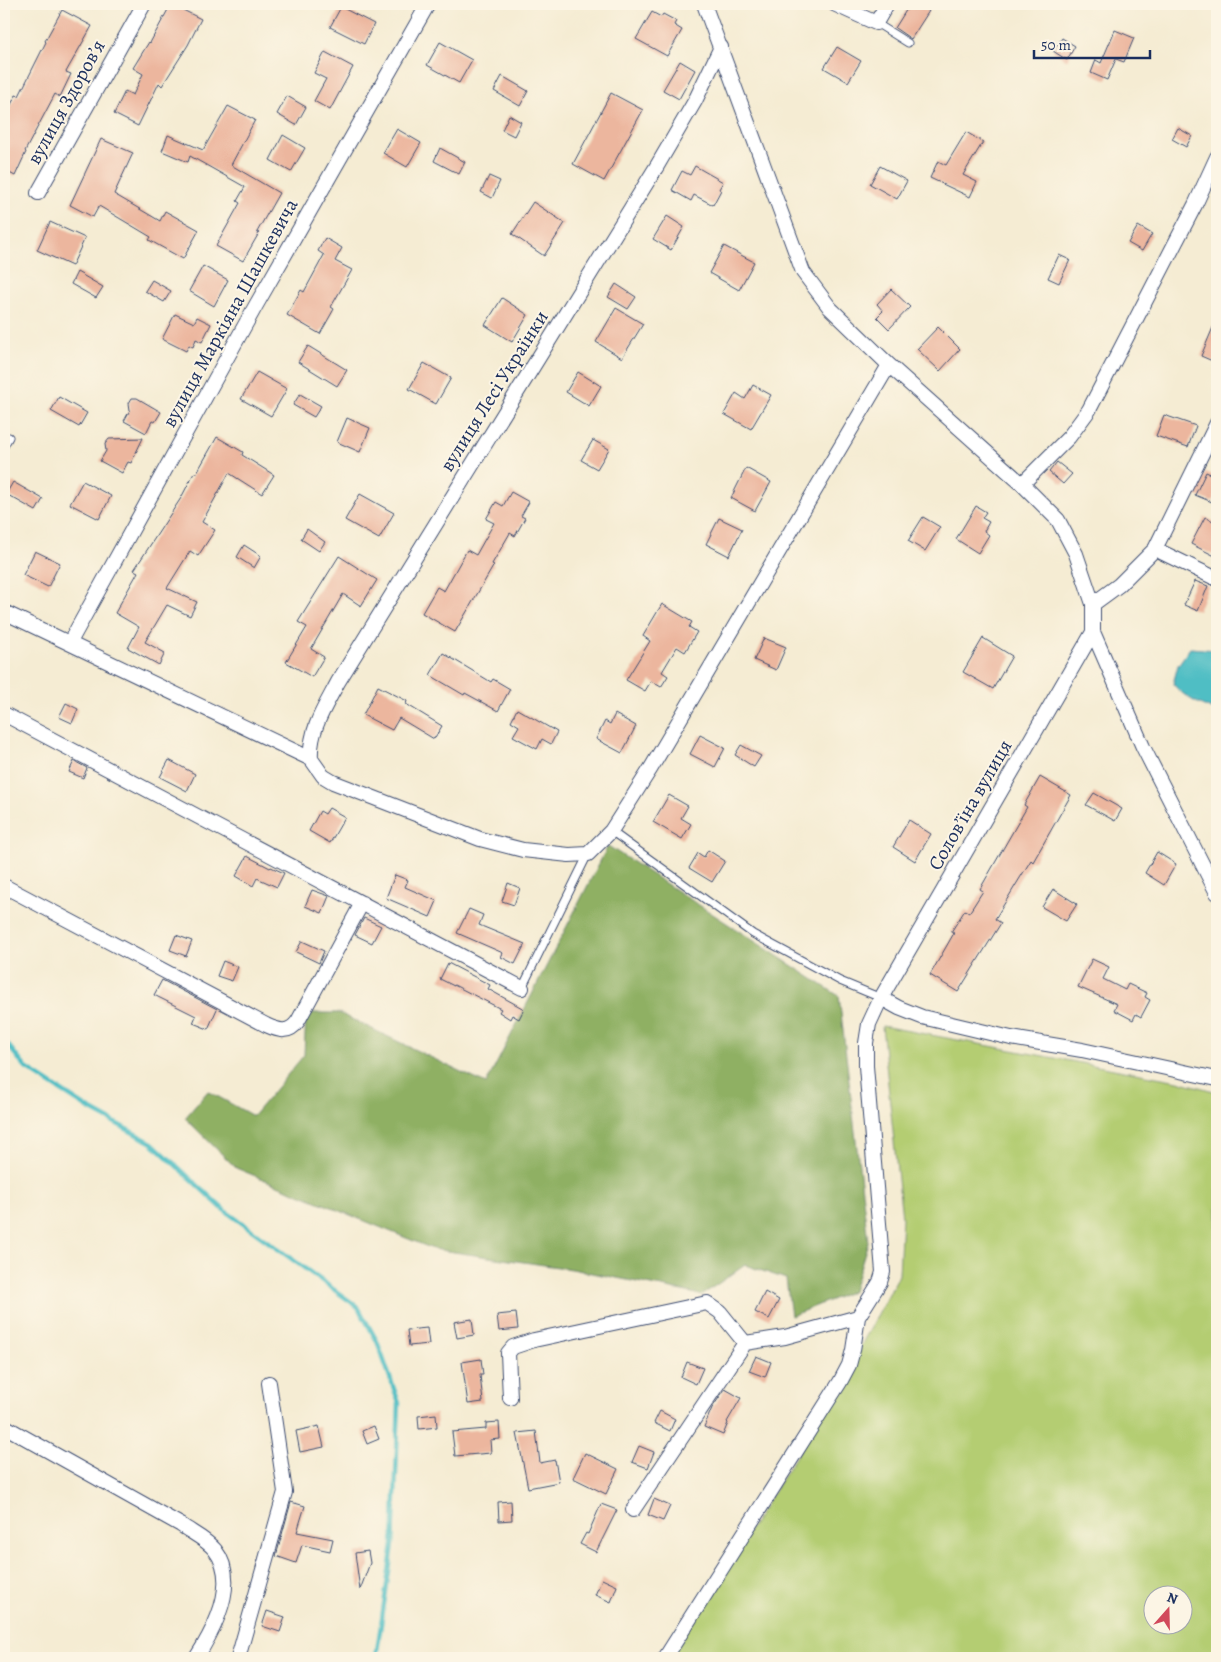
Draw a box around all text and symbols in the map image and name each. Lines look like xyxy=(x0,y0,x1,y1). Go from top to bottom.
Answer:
scale bar xyxy=(1034,28,1150,60)
street label: вулиця Здоровʼя xyxy=(21,35,111,169)
text: 50 m xyxy=(1041,35,1071,55)
street label: вулиця Маркіяна Шашкевича xyxy=(156,193,305,432)
street label: вулиця Лесі Українки xyxy=(433,305,555,477)
street label: Соловʼїна вулиця xyxy=(922,735,1018,875)
north arrow xyxy=(1144,1584,1194,1634)
text: N xyxy=(1164,1588,1180,1609)

